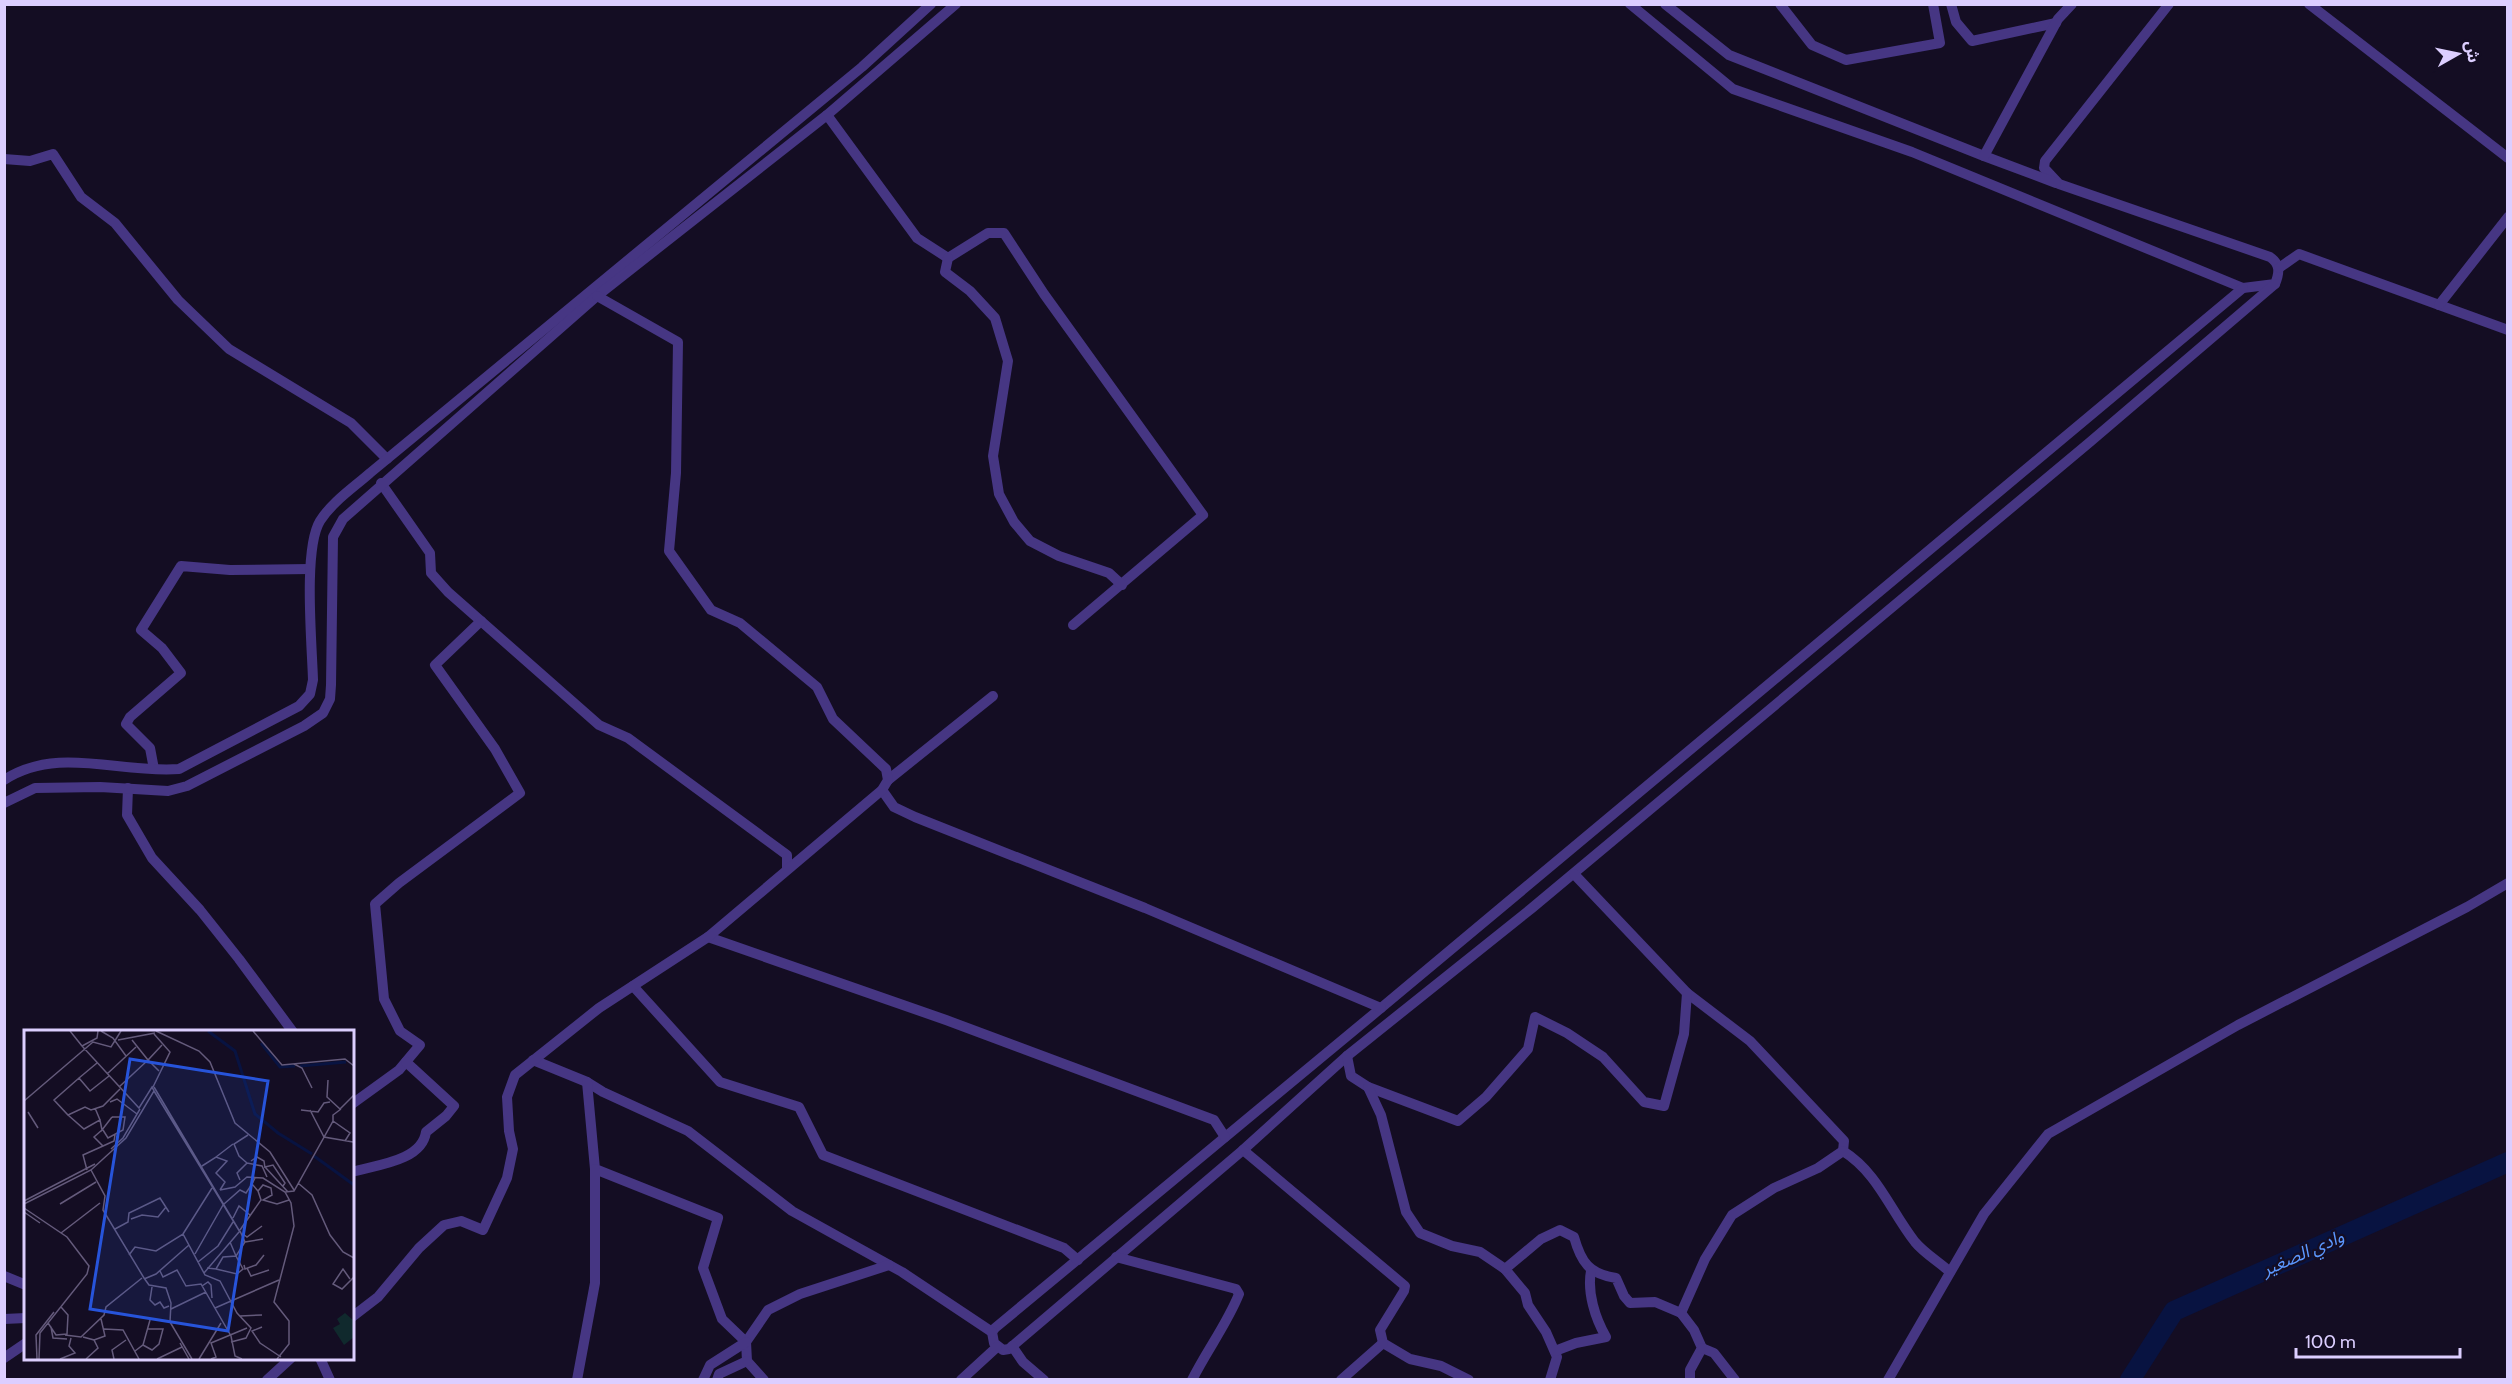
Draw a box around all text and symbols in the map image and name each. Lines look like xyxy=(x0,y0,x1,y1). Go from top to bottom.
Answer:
north arrow xyxy=(2428,24,2488,84)
text: ش xyxy=(2461,39,2483,64)
inset map xyxy=(24,1030,354,1360)
water label: وادي الصغير xyxy=(2257,1225,2349,1285)
scale bar xyxy=(2296,1321,2460,1359)
text: 100 m xyxy=(2305,1331,2356,1353)

